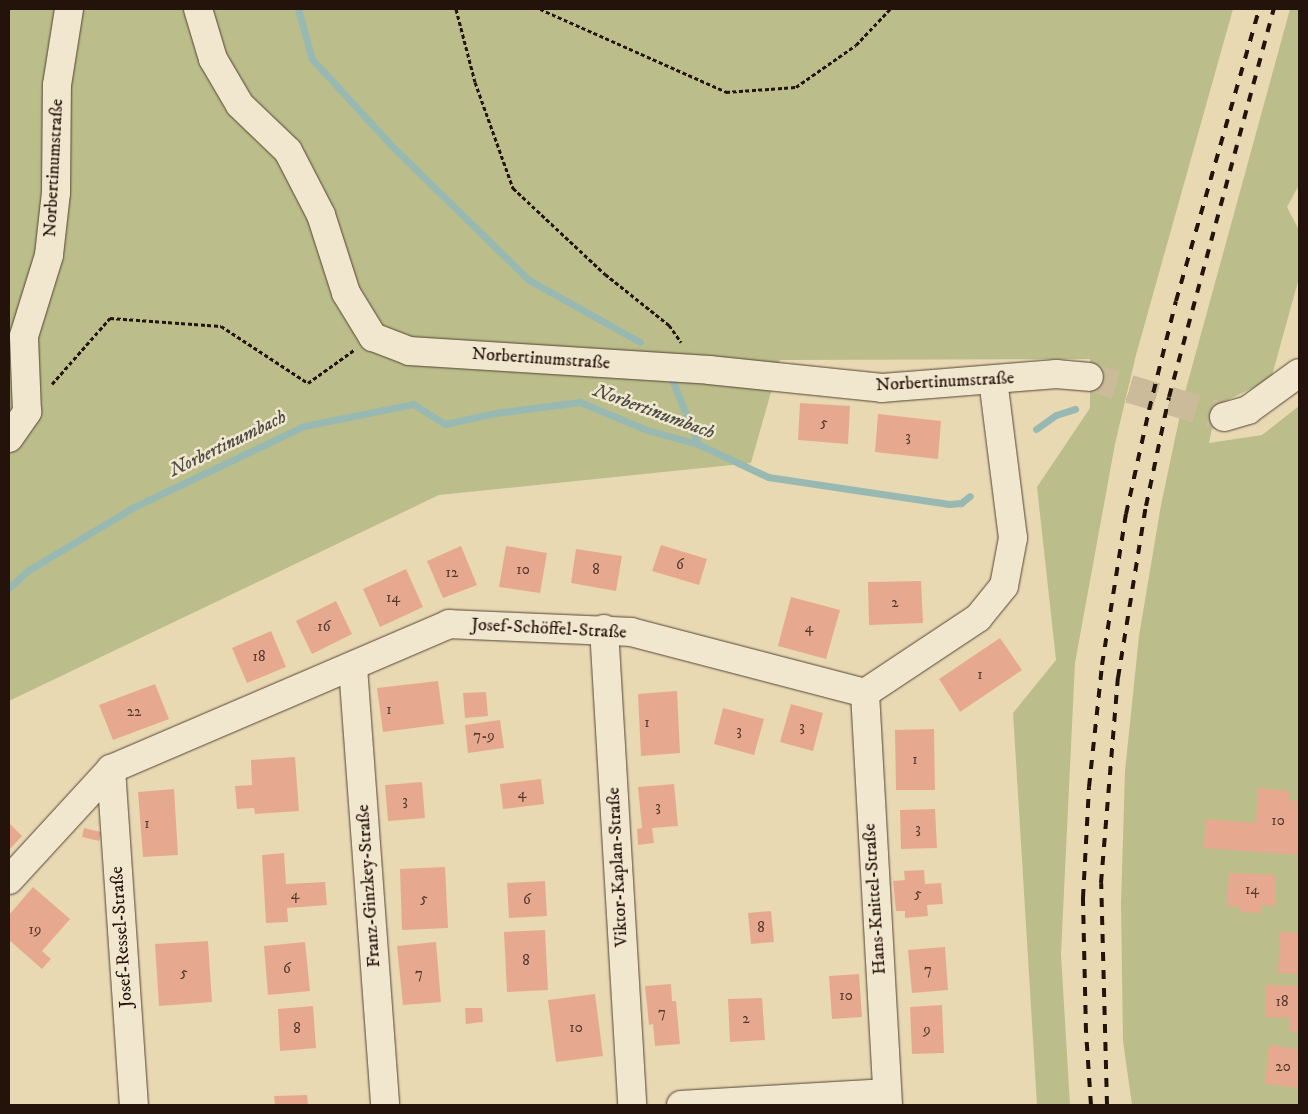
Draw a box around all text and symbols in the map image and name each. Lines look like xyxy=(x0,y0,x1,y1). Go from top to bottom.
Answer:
street label: Norbertinumstraße xyxy=(40,98,68,238)
street label: Norbertinumstraße xyxy=(471,343,611,375)
street label: Norbertinumstraße xyxy=(875,368,1015,396)
water label: Norbertinumbach xyxy=(590,379,718,445)
water label: Norbertinumbach xyxy=(166,406,290,482)
house number: 5 xyxy=(820,414,828,432)
house number: 3 xyxy=(905,428,911,446)
house number: 6 xyxy=(676,556,684,574)
house number: 10 xyxy=(516,561,530,579)
house number: 8 xyxy=(592,561,600,579)
house number: 12 xyxy=(446,564,458,582)
house number: 14 xyxy=(386,589,400,607)
house number: 2 xyxy=(891,594,899,612)
street label: Josef-Schöffel-Straße xyxy=(471,614,627,644)
house number: 16 xyxy=(317,618,331,636)
house number: 4 xyxy=(805,619,813,637)
house number: 18 xyxy=(252,648,266,666)
house number: 1 xyxy=(977,666,983,684)
house number: 1 xyxy=(386,701,392,719)
house number: 22 xyxy=(127,703,141,721)
house number: 1 xyxy=(644,714,650,732)
house number: 3 xyxy=(799,718,805,736)
house number: 3 xyxy=(736,722,742,740)
house number: 7-9 xyxy=(473,727,495,745)
house number: 1 xyxy=(912,751,918,769)
house number: 4 xyxy=(518,785,526,803)
street label: Viktor-Kaplan-Straße xyxy=(603,787,633,947)
house number: 3 xyxy=(402,792,408,810)
house number: 3 xyxy=(655,798,661,816)
street label: Franz-Ginzkey-Straße xyxy=(353,804,385,968)
house number: 10 xyxy=(1271,812,1285,830)
house number: 1 xyxy=(144,815,150,833)
house number: 3 xyxy=(915,820,921,838)
street label: Hans-Knittel-Straße xyxy=(859,823,891,975)
street label: Josef-Ressel-Straße xyxy=(106,866,138,1008)
house number: 14 xyxy=(1245,881,1259,899)
house number: 5 xyxy=(914,885,922,903)
house number: 4 xyxy=(291,886,299,904)
house number: 5 xyxy=(420,890,428,908)
house number: 6 xyxy=(523,891,531,909)
house number: 8 xyxy=(757,919,765,937)
house number: 19 xyxy=(29,921,41,939)
house number: 8 xyxy=(522,952,530,970)
house number: 6 xyxy=(283,960,291,978)
house number: 7 xyxy=(924,961,932,979)
house number: 5 xyxy=(180,964,188,982)
house number: 7 xyxy=(415,965,423,983)
house number: 10 xyxy=(839,987,853,1005)
house number: 18 xyxy=(1275,993,1289,1011)
house number: 7 xyxy=(658,1004,666,1022)
house number: 2 xyxy=(742,1010,750,1028)
house number: 10 xyxy=(569,1019,583,1037)
house number: 8 xyxy=(293,1020,301,1038)
house number: 9 xyxy=(923,1021,931,1039)
house number: 20 xyxy=(1275,1058,1291,1076)

